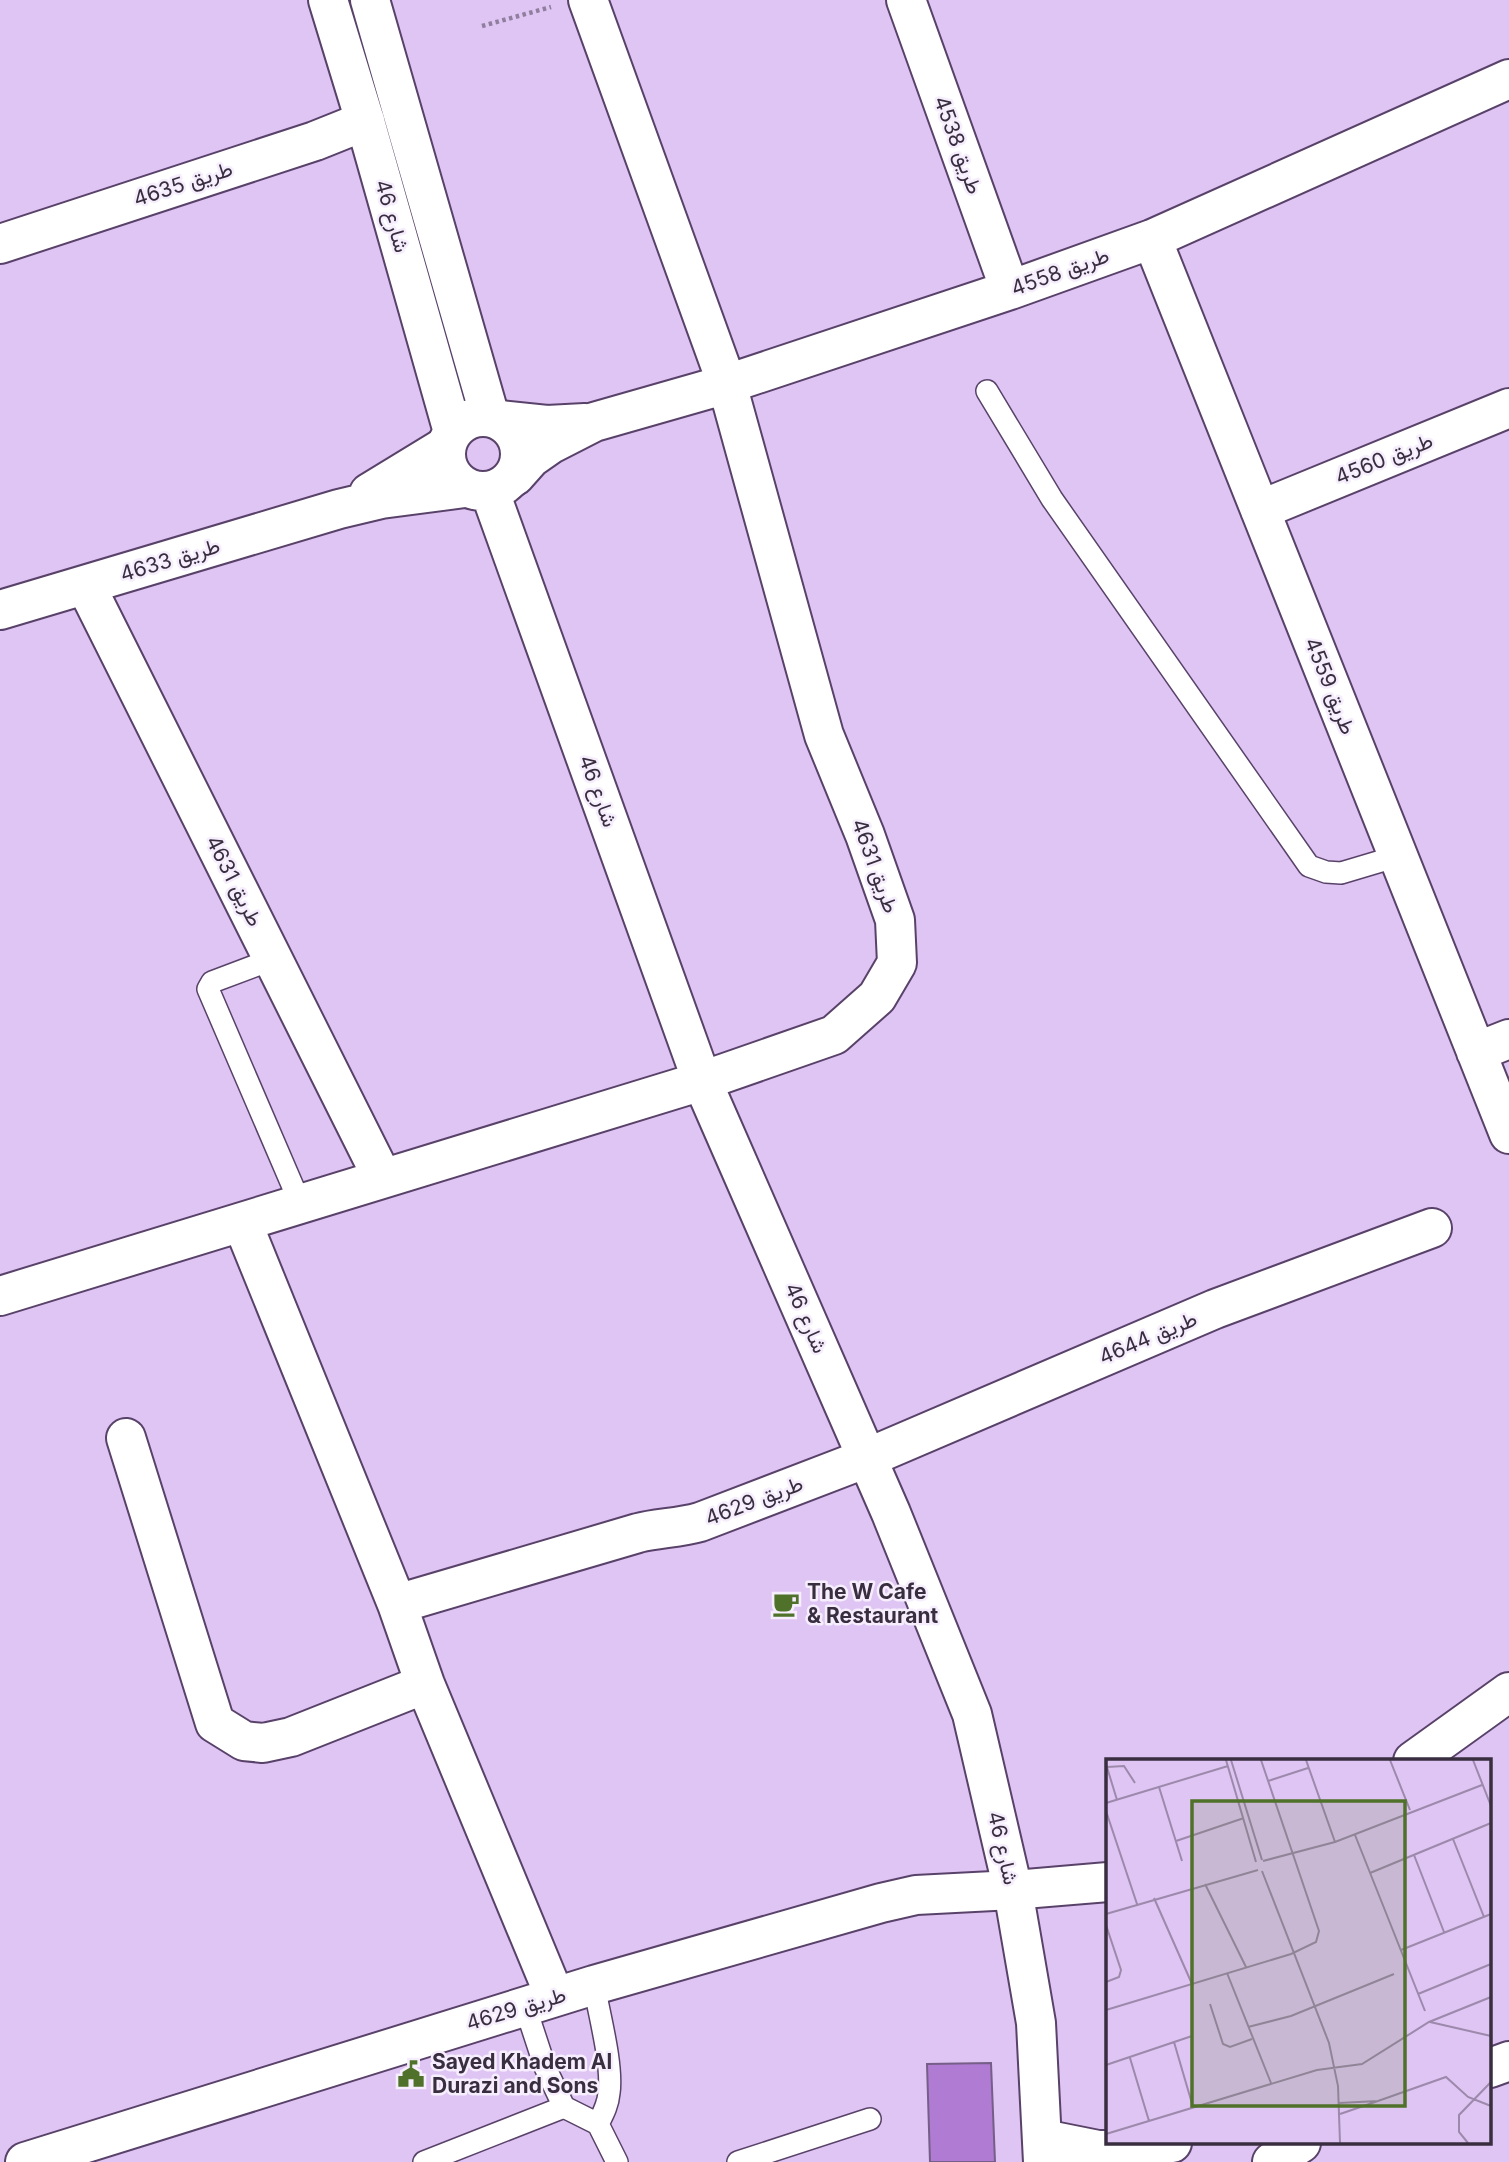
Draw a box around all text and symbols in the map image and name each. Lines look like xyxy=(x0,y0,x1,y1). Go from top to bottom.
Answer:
street label: طريق 4538 xyxy=(928,92,988,198)
street label: طريق 4635 xyxy=(130,156,236,212)
street label: شارع 46 xyxy=(368,176,415,256)
street label: طريق 4558 xyxy=(1007,242,1113,302)
street label: طريق 4560 xyxy=(1331,428,1437,490)
street label: طريق 4633 xyxy=(117,533,223,587)
street label: طريق 4559 xyxy=(1299,634,1361,738)
street label: شارع 46 xyxy=(572,751,623,831)
street label: طريق 4631 xyxy=(846,815,904,917)
street label: طريق 4631 xyxy=(200,831,268,931)
street label: شارع 46 xyxy=(778,1279,833,1358)
street label: طريق 4644 xyxy=(1095,1306,1201,1370)
street label: طريق 4629 xyxy=(701,1470,807,1532)
place label: The W Cafe & Restaurant xyxy=(807,1579,938,1628)
cafe icon: The W Cafe & Restaurant xyxy=(771,1589,801,1619)
inset map xyxy=(1106,1759,1492,2144)
street label: شارع 46 xyxy=(981,1809,1024,1888)
street label: طريق 4629 xyxy=(463,1982,569,2036)
place label: Sayed Khadem Al Durazi and Sons xyxy=(432,2049,612,2098)
public building icon: Sayed Khadem Al Durazi and Sons xyxy=(396,2059,426,2089)

